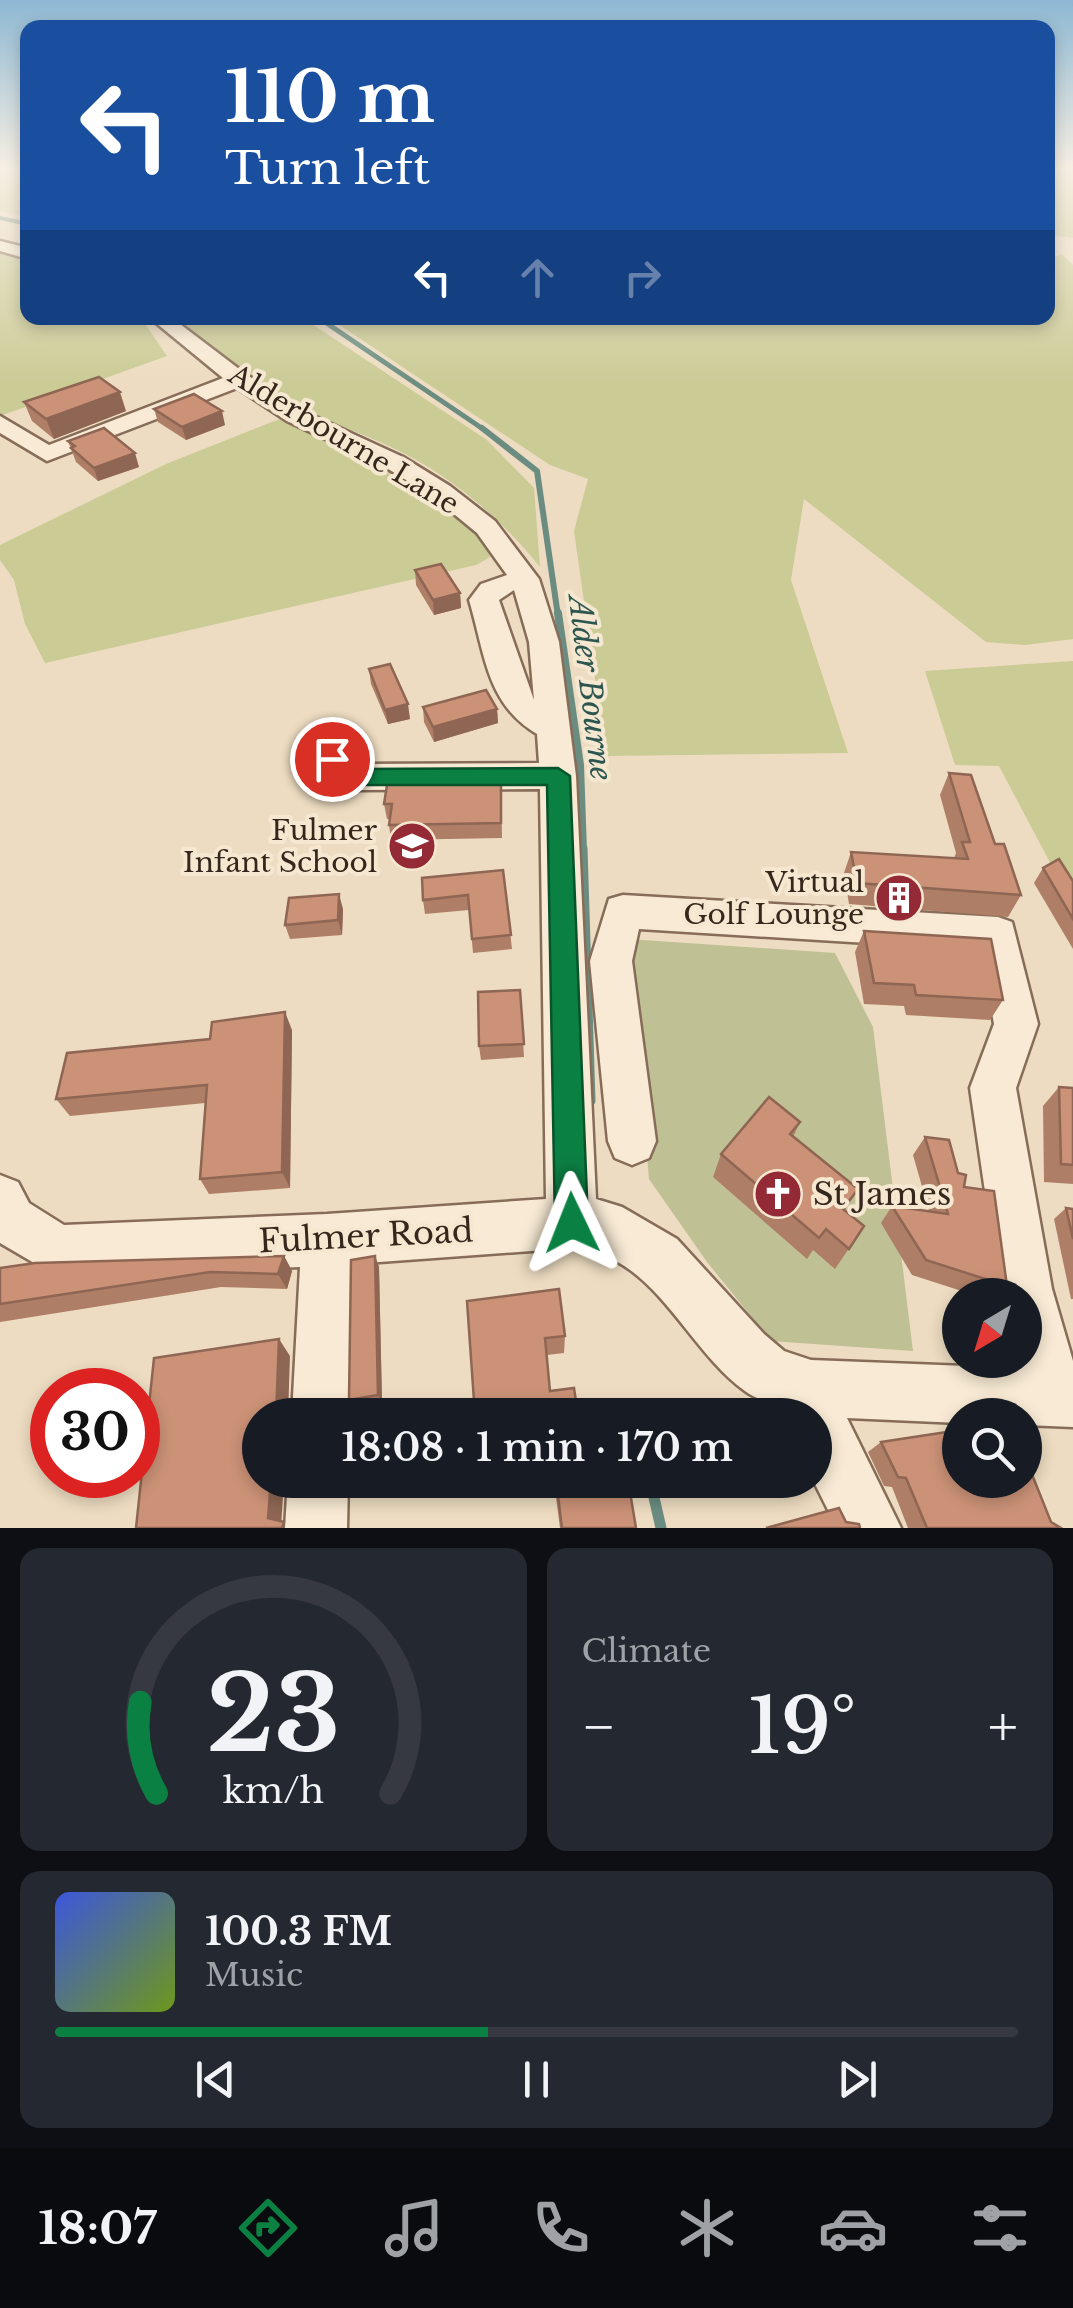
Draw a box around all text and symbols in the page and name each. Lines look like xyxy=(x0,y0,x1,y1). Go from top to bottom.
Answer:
text: 110 m xyxy=(225,54,435,141)
icon: left xyxy=(60,60,190,190)
text: Turn left xyxy=(225,140,430,196)
icon: left xyxy=(405,250,460,305)
icon: ahead xyxy=(510,250,565,305)
icon: right xyxy=(615,250,670,305)
street label: Alderbourne Lane xyxy=(221,356,465,522)
water label: Alder Bourne xyxy=(560,590,620,783)
pin xyxy=(290,717,375,802)
icon: arrive xyxy=(305,732,360,787)
place label: Fulmer Infant School xyxy=(183,813,378,880)
school or university icon: Fulmer Infant School xyxy=(386,820,438,872)
place label: Virtual Golf Lounge xyxy=(683,865,864,932)
building icon: Virtual Golf Lounge xyxy=(873,872,925,924)
church icon: St James xyxy=(752,1168,804,1220)
position arrow xyxy=(520,1171,624,1275)
place label: St James xyxy=(813,1174,951,1214)
street label: Fulmer Road xyxy=(258,1210,474,1262)
north arrow xyxy=(942,1278,1042,1378)
map controls xyxy=(942,1278,1042,1498)
speed limit sign: 30 xyxy=(30,1368,160,1498)
button: search xyxy=(942,1398,1042,1498)
text: 18:08 · 1 min · 170 m xyxy=(341,1424,733,1471)
text: Climate xyxy=(582,1631,711,1671)
text: 23 xyxy=(206,1650,340,1779)
text: 19° xyxy=(748,1680,856,1773)
text: − xyxy=(582,1693,616,1761)
text: + xyxy=(988,1693,1018,1761)
text: km/h xyxy=(223,1768,324,1813)
text: 100.3 FM xyxy=(205,1908,392,1955)
text: Music xyxy=(205,1955,303,1995)
icon: previous xyxy=(188,2052,243,2107)
icon: pause xyxy=(509,2052,564,2107)
icon: next xyxy=(830,2052,885,2107)
icon: directions xyxy=(233,2193,303,2263)
icon: music xyxy=(379,2193,449,2263)
icon: phone xyxy=(526,2193,596,2263)
icon: climate xyxy=(672,2193,742,2263)
icon: car xyxy=(818,2193,888,2263)
icon: filters xyxy=(965,2193,1035,2263)
text: 18:07 xyxy=(38,2200,156,2256)

